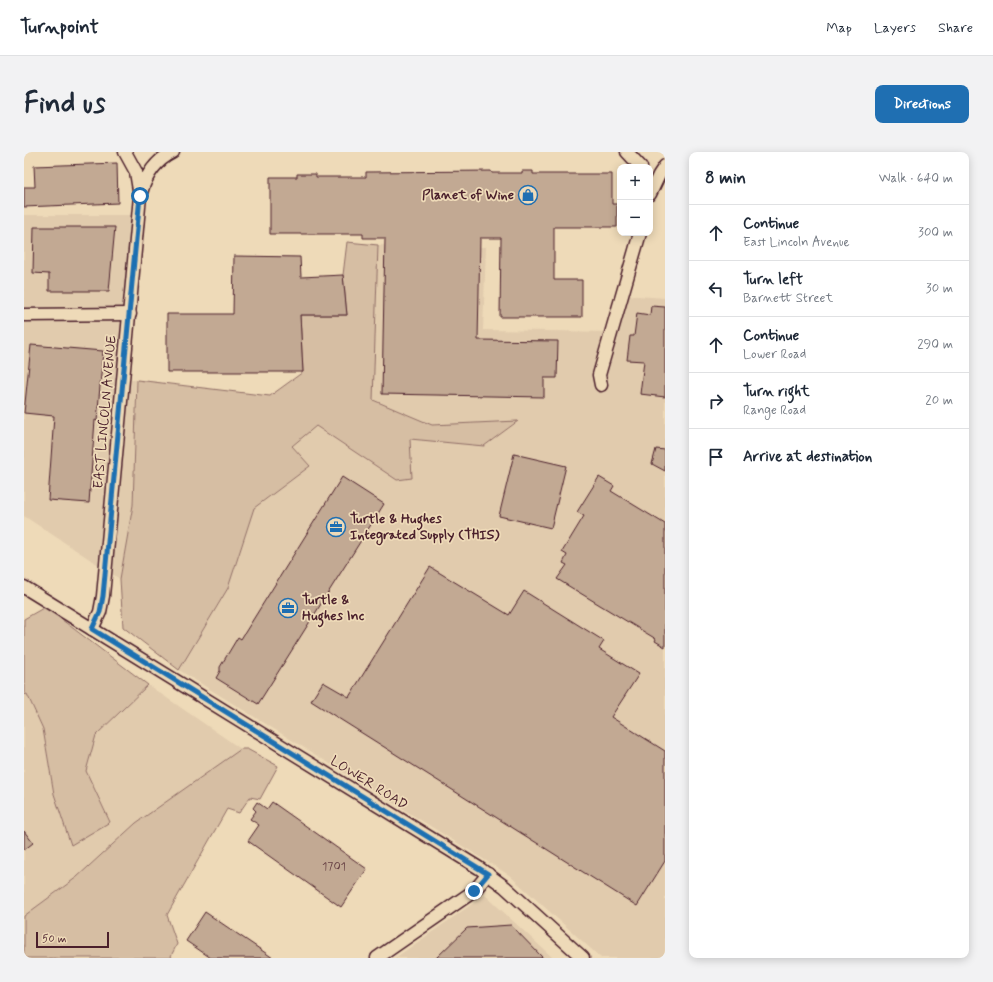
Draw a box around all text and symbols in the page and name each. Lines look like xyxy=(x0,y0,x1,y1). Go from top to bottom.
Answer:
text: Turnpoint xyxy=(20,15,99,40)
text: Map xyxy=(826,19,852,37)
text: Layers xyxy=(874,19,916,37)
text: Share xyxy=(938,19,973,37)
button: Directions xyxy=(875,85,969,123)
text: Find us xyxy=(24,86,105,123)
map controls xyxy=(617,164,653,236)
button: + xyxy=(617,164,653,200)
text: 8 min xyxy=(705,167,746,189)
text: Walk · 640 m xyxy=(879,170,953,187)
shop icon: Planet of Wine xyxy=(517,184,539,206)
place label: Planet of Wine xyxy=(422,186,514,204)
route start xyxy=(131,187,149,205)
button: − xyxy=(617,200,653,236)
text: Continue xyxy=(743,214,799,234)
icon: ahead xyxy=(705,222,727,244)
text: 300 m xyxy=(918,224,953,241)
text: East Lincoln Avenue xyxy=(743,234,850,251)
text: Turn left xyxy=(743,270,803,290)
icon: left xyxy=(705,278,727,300)
text: 30 m xyxy=(926,280,953,297)
text: Barnett Street xyxy=(743,290,833,307)
text: Continue xyxy=(743,326,799,346)
icon: ahead xyxy=(705,334,727,356)
street label: EAST LINCOLN AVENUE xyxy=(89,335,121,489)
text: 290 m xyxy=(917,336,953,353)
text: Lower Road xyxy=(743,346,806,363)
text: Turn right xyxy=(743,382,810,402)
icon: right xyxy=(705,390,727,412)
text: 20 m xyxy=(925,392,953,409)
text: Range Road xyxy=(743,402,806,419)
icon: arrive xyxy=(705,446,727,468)
text: Arrive at destination xyxy=(743,447,872,467)
place label: Turtle & Hughes Integrated Supply (THIS) xyxy=(350,510,499,546)
office icon: Turtle & Hughes Integrated Supply (THIS) xyxy=(325,516,347,538)
place label: Turtle & Hughes Inc xyxy=(302,591,365,628)
office icon: Turtle & Hughes Inc xyxy=(277,597,299,619)
street label: LOWER ROAD xyxy=(327,752,411,814)
house number: 1701 xyxy=(322,859,346,875)
route end xyxy=(465,882,483,900)
scale bar xyxy=(36,930,109,949)
text: 50 m xyxy=(42,932,67,946)

